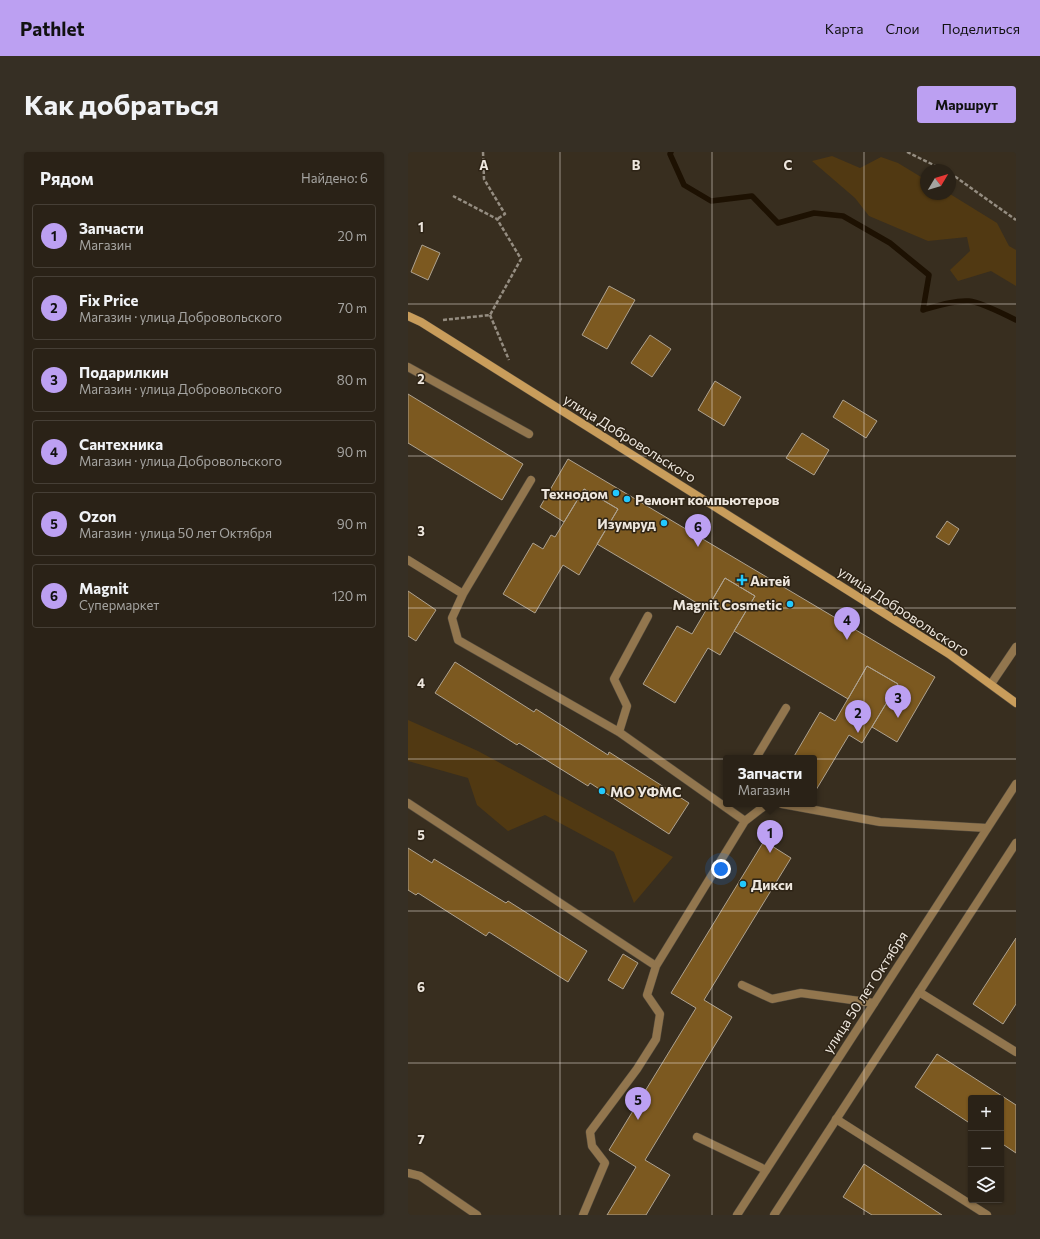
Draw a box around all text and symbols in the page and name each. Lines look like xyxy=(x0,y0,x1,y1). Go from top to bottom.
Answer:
text: Pathlet xyxy=(20,17,85,40)
text: Карта xyxy=(825,20,863,37)
text: Слои xyxy=(885,20,920,37)
text: Поделиться xyxy=(942,20,1020,37)
button: Маршрут xyxy=(917,86,1016,123)
text: Как добраться xyxy=(24,87,219,121)
text: A xyxy=(479,157,489,173)
text: B xyxy=(632,157,641,173)
text: C xyxy=(784,157,793,173)
north arrow xyxy=(920,164,956,200)
text: Рядом xyxy=(40,168,94,189)
text: Найдено: 6 xyxy=(301,170,368,186)
text: Запчасти xyxy=(79,219,144,237)
text: 1 xyxy=(418,219,424,235)
text: 1 xyxy=(51,228,57,244)
text: 20 m xyxy=(338,228,367,244)
text: Магазин xyxy=(79,237,132,253)
text: Fix Price xyxy=(79,291,138,309)
text: 2 xyxy=(50,300,58,316)
text: 70 m xyxy=(338,300,367,316)
text: Магазин · улица Добровольского xyxy=(79,309,282,325)
text: Подарилкин xyxy=(79,363,169,381)
text: 2 xyxy=(417,371,425,387)
text: 3 xyxy=(50,372,58,388)
text: 80 m xyxy=(337,372,367,388)
text: Магазин · улица Добровольского xyxy=(79,381,282,397)
street label: улица Добровольского xyxy=(561,390,699,486)
text: Сантехника xyxy=(79,435,163,453)
text: 4 xyxy=(50,444,58,460)
text: 90 m xyxy=(337,444,367,460)
text: Магазин · улица Добровольского xyxy=(79,453,282,469)
place label: Технодом xyxy=(541,485,608,502)
marker: Технодом xyxy=(611,488,621,498)
place label: Ремонт компьютеров xyxy=(635,491,780,508)
marker: Ремонт компьютеров xyxy=(622,494,632,504)
text: Ozon xyxy=(79,507,117,525)
pin: 6 xyxy=(685,514,711,547)
place label: Изумруд xyxy=(597,515,656,532)
text: 5 xyxy=(50,516,58,532)
text: 90 m xyxy=(337,516,367,532)
marker: Изумруд xyxy=(659,518,669,528)
text: 3 xyxy=(417,523,425,539)
text: Магазин · улица 50 лет Октября xyxy=(79,525,272,541)
street label: улица Добровольского xyxy=(835,562,973,660)
place label: Антей xyxy=(750,572,790,589)
marker: Антей xyxy=(737,575,747,585)
text: Magnit xyxy=(79,579,129,597)
text: 6 xyxy=(50,588,58,604)
text: 120 m xyxy=(332,588,367,604)
place label: Magnit Cosmetic xyxy=(673,596,782,613)
text: Супермаркет xyxy=(79,597,159,613)
marker: Magnit Cosmetic xyxy=(785,599,795,609)
pin: 4 xyxy=(834,607,860,640)
text: 4 xyxy=(417,675,425,691)
pin: 3 xyxy=(885,685,911,718)
pin: 2 xyxy=(845,700,871,733)
popup xyxy=(723,755,817,807)
text: Запчасти xyxy=(738,764,802,782)
text: Магазин xyxy=(738,782,790,798)
place label: МО УФМС xyxy=(610,783,682,800)
marker: МО УФМС xyxy=(597,786,607,796)
pin: 1 xyxy=(757,820,783,853)
text: 5 xyxy=(417,827,425,843)
your location xyxy=(711,859,731,879)
place label: Дикси xyxy=(751,876,793,893)
marker: Дикси xyxy=(738,879,748,889)
street label: улица 50 лет Октября xyxy=(819,928,911,1056)
text: 6 xyxy=(417,979,425,995)
pin: 5 xyxy=(625,1087,651,1120)
map controls xyxy=(968,1095,1004,1203)
button: + xyxy=(968,1095,1004,1131)
text: 7 xyxy=(417,1131,425,1147)
button: − xyxy=(968,1131,1004,1167)
button: layers xyxy=(968,1167,1004,1203)

